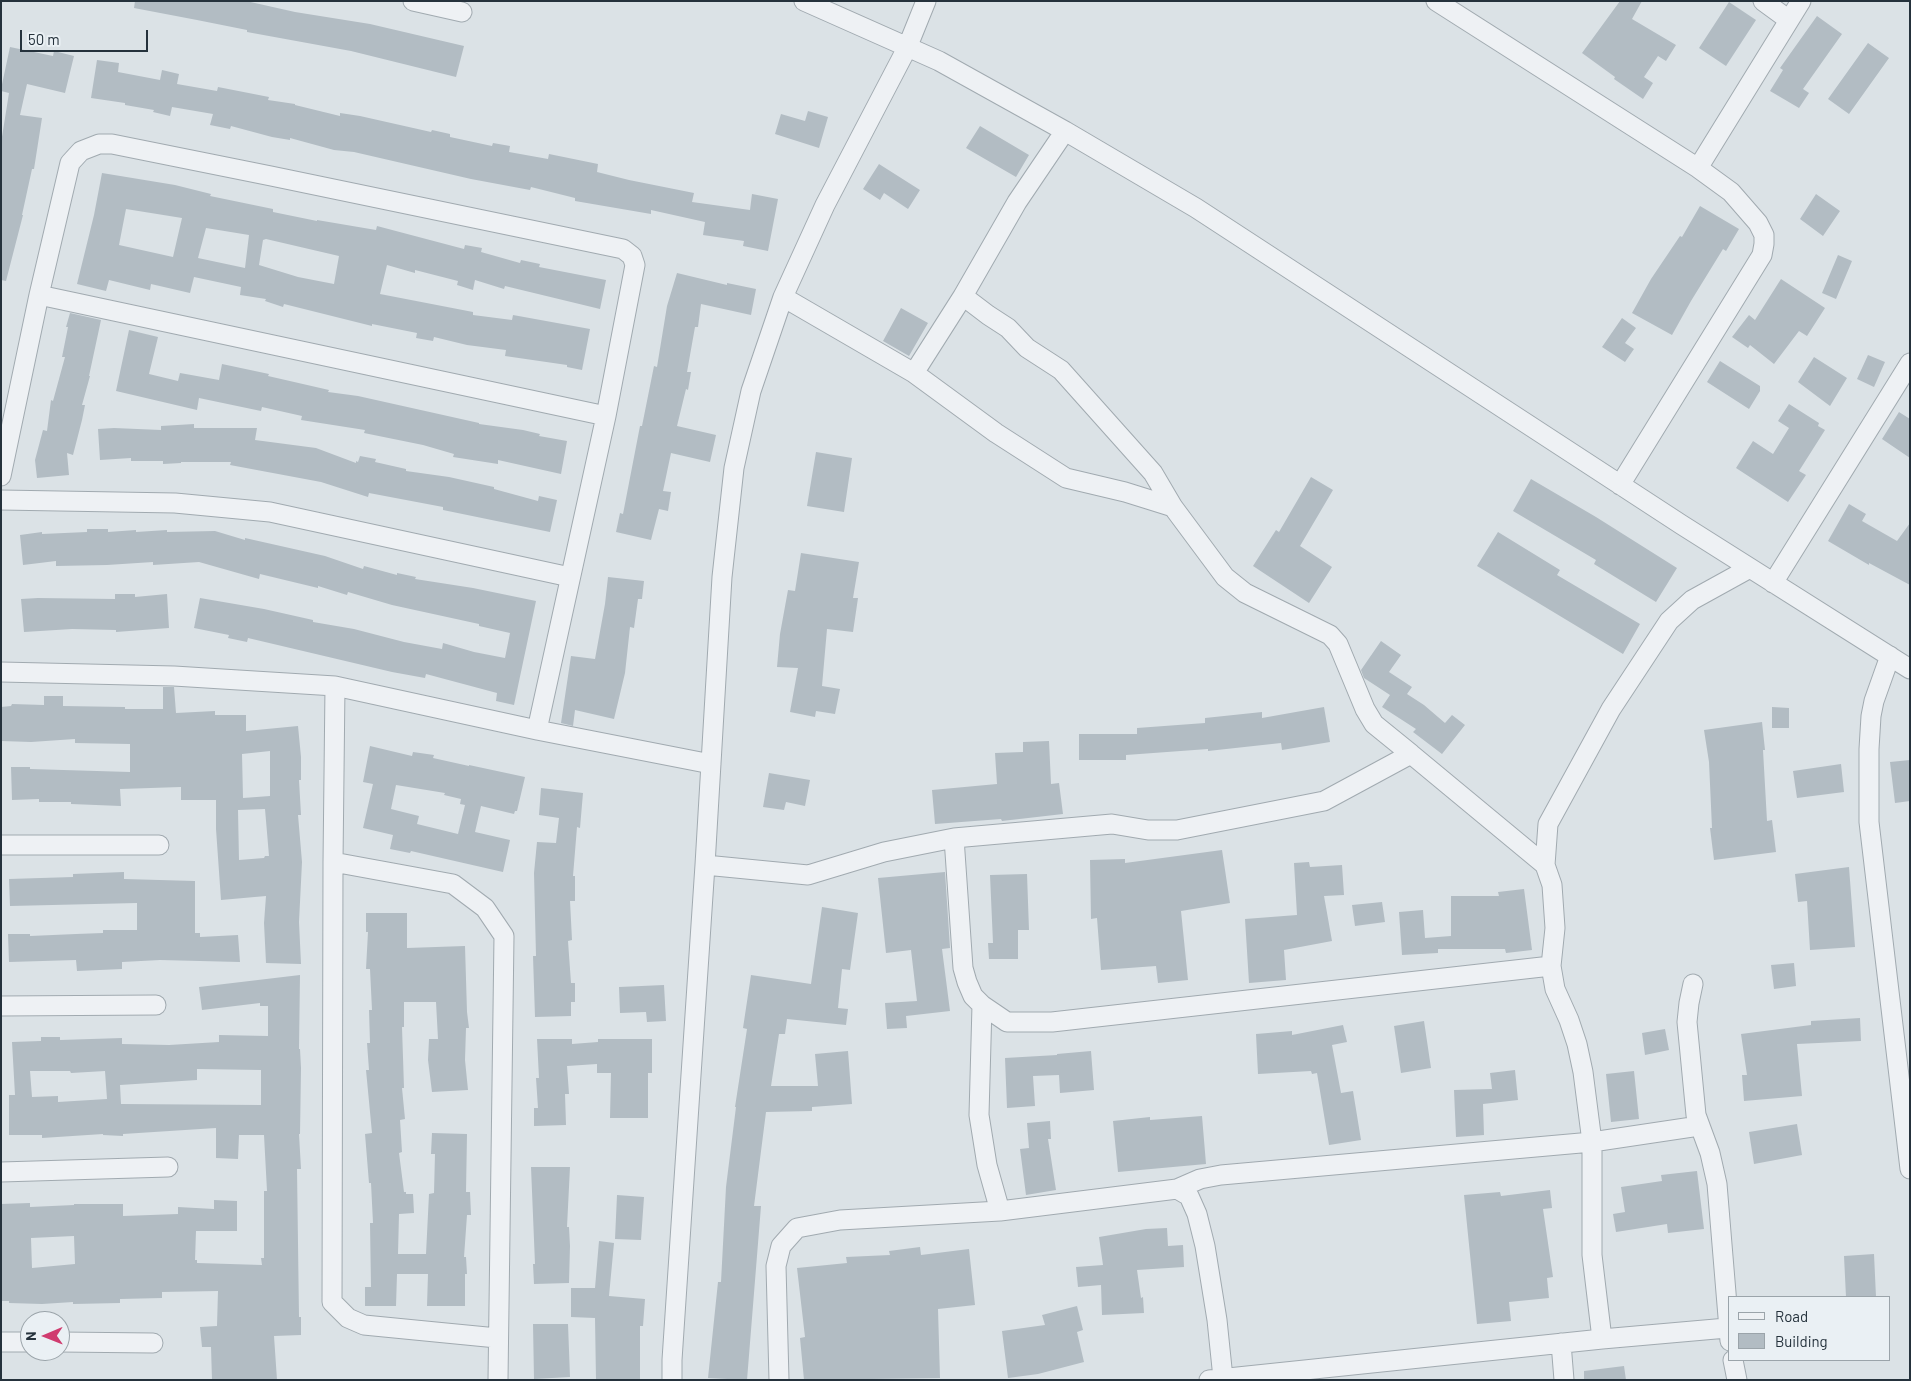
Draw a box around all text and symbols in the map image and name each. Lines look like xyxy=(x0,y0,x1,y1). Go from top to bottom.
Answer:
scale bar xyxy=(22,20,150,52)
text: 50 m xyxy=(28,30,60,48)
legend xyxy=(1728,1296,1891,1361)
text: Road xyxy=(1775,1307,1808,1325)
north arrow xyxy=(20,1311,70,1361)
text: N xyxy=(22,1331,39,1341)
text: Building xyxy=(1775,1332,1828,1350)

